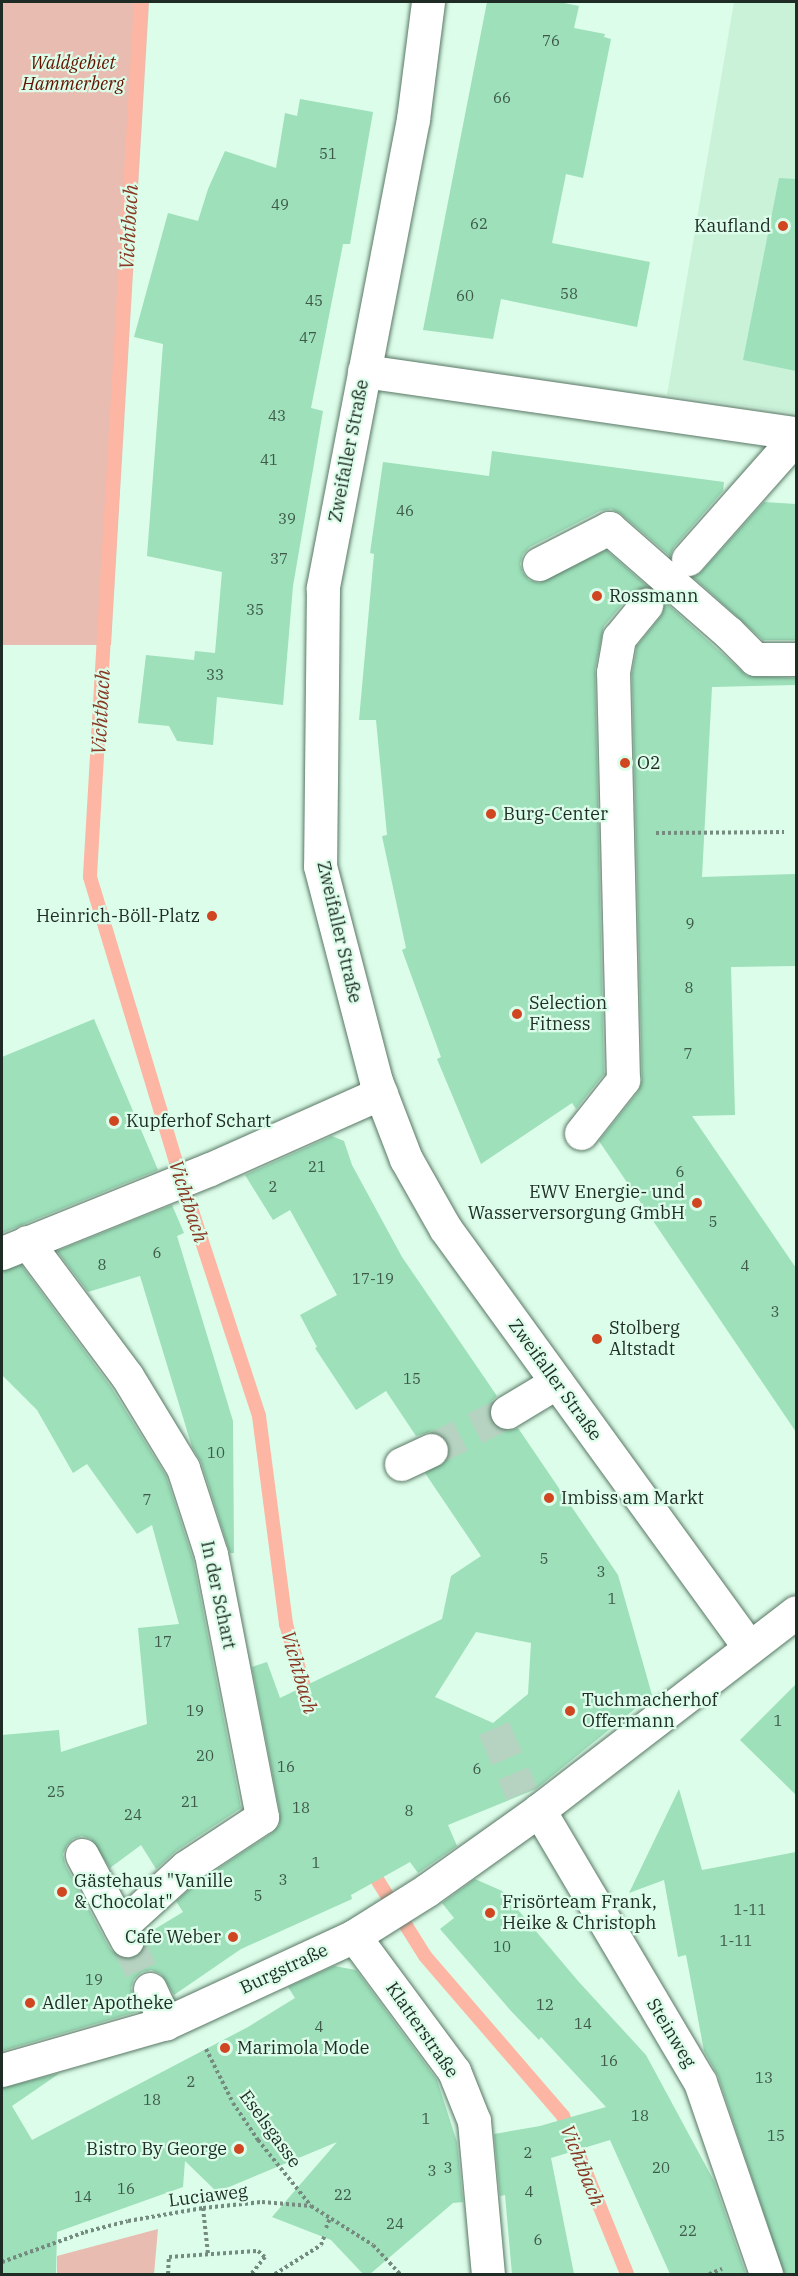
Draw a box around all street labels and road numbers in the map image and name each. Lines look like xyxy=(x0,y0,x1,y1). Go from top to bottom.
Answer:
street label: Zweifaller Straße xyxy=(325,378,373,524)
street label: Zweifaller Straße xyxy=(312,859,366,1005)
street label: Zweifaller Straße xyxy=(504,1315,606,1445)
street label: In der Schart xyxy=(196,1539,240,1651)
street label: Burgstraße xyxy=(236,1939,332,1999)
street label: Klatterstraße xyxy=(381,1978,463,2082)
street label: Steinweg xyxy=(642,1994,700,2072)
street label: Eselsgasse xyxy=(235,2086,305,2172)
street label: Luciaweg xyxy=(167,2180,249,2212)

